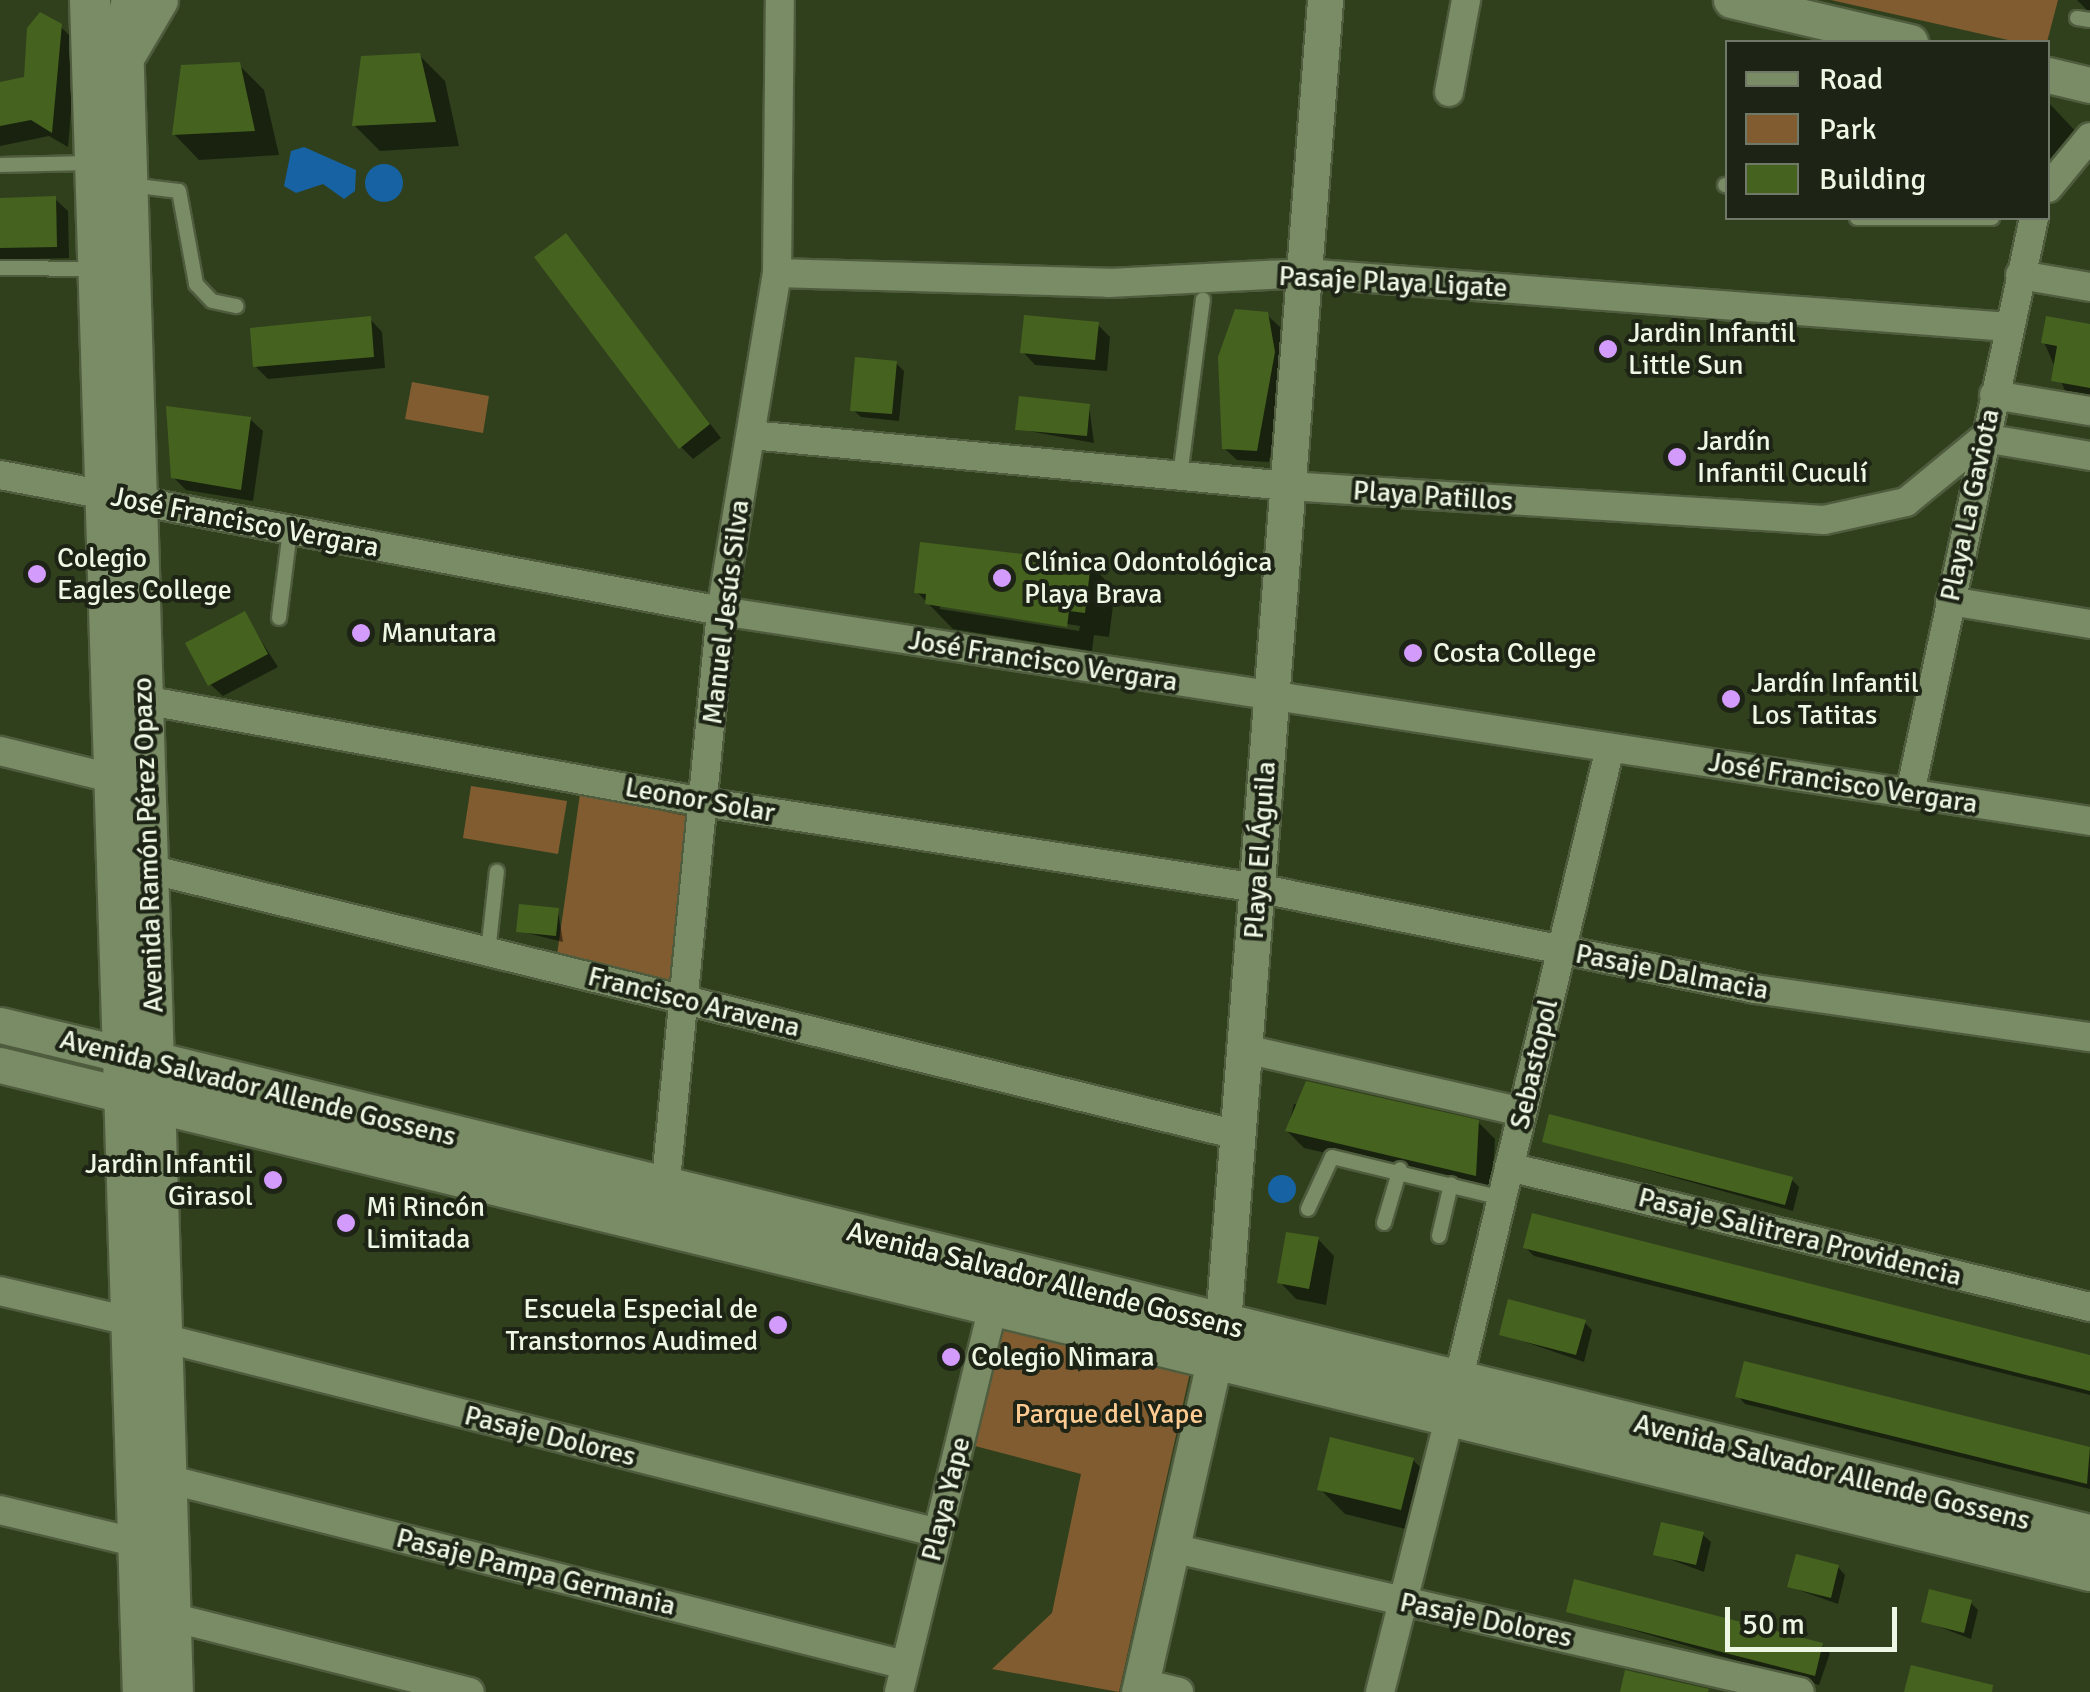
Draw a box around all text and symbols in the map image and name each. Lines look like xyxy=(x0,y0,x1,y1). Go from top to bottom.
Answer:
legend xyxy=(1725,40,2050,220)
text: Road xyxy=(1819,61,1883,98)
text: Park xyxy=(1819,111,1877,148)
text: Building xyxy=(1819,161,1926,198)
street label: Pasaje Playa Ligate xyxy=(1278,259,1508,305)
place label: Jardin Infantil Little Sun xyxy=(1628,316,1796,382)
marker: Jardin Infantil Little Sun xyxy=(1597,338,1619,360)
street label: Playa La Gaviota xyxy=(1933,406,2007,604)
place label: Jardín Infantil Cuculí xyxy=(1697,424,1868,490)
marker: Jardín Infantil Cuculí xyxy=(1666,446,1688,468)
street label: Playa Patillos xyxy=(1352,474,1514,518)
street label: José Francisco Vergara xyxy=(108,480,382,564)
street label: Manuel Jesús Silva xyxy=(696,498,756,726)
place label: Colegio Eagles College xyxy=(57,541,232,607)
place label: Clínica Odontológica Playa Brava xyxy=(1024,545,1272,611)
marker: Colegio Eagles College xyxy=(26,563,48,585)
marker: Clínica Odontológica Playa Brava xyxy=(989,565,1015,591)
place label: Manutara xyxy=(381,616,497,650)
marker: Manutara xyxy=(350,622,372,644)
street label: José Francisco Vergara xyxy=(906,623,1180,699)
place label: Costa College xyxy=(1433,636,1597,670)
marker: Costa College xyxy=(1402,642,1424,664)
place label: Jardín Infantil Los Tatitas xyxy=(1751,666,1919,732)
street label: Avenida Ramón Pérez Opazo xyxy=(125,677,171,1013)
marker: Jardín Infantil Los Tatitas xyxy=(1720,688,1742,710)
street label: José Francisco Vergara xyxy=(1706,745,1980,821)
street label: Playa El Águila xyxy=(1237,760,1283,940)
street label: Leonor Solar xyxy=(622,770,778,830)
street label: Pasaje Dalmacia xyxy=(1573,937,1771,1007)
street label: Francisco Aravena xyxy=(584,959,804,1045)
street label: Sebastopol xyxy=(1503,996,1565,1132)
street label: Avenida Salvador Allende Gossens xyxy=(56,1022,460,1154)
place label: Jardin Infantil Girasol xyxy=(85,1147,253,1213)
marker: Jardin Infantil Girasol xyxy=(262,1169,284,1191)
street label: Pasaje Salitrera Providencia xyxy=(1635,1181,1965,1293)
place label: Mi Rincón Limitada xyxy=(366,1190,485,1256)
marker: Mi Rincón Limitada xyxy=(335,1212,357,1234)
street label: Avenida Salvador Allende Gossens xyxy=(843,1214,1247,1346)
place label: Escuela Especial de Transtornos Audimed xyxy=(505,1292,758,1358)
marker: Escuela Especial de Transtornos Audimed xyxy=(767,1314,789,1336)
place label: Colegio Nimara xyxy=(971,1340,1155,1374)
marker: Colegio Nimara xyxy=(940,1346,962,1368)
park label: Parque del Yape xyxy=(1015,1397,1203,1431)
street label: Pasaje Dolores xyxy=(461,1399,639,1473)
street label: Avenida Salvador Allende Gossens xyxy=(1630,1406,2034,1538)
street label: Playa Yape xyxy=(914,1433,978,1565)
street label: Pasaje Pampa Germania xyxy=(393,1521,679,1623)
street label: Pasaje Dolores xyxy=(1397,1585,1575,1655)
scale bar xyxy=(1730,1587,1902,1649)
text: 50 m xyxy=(1742,1606,1805,1643)

